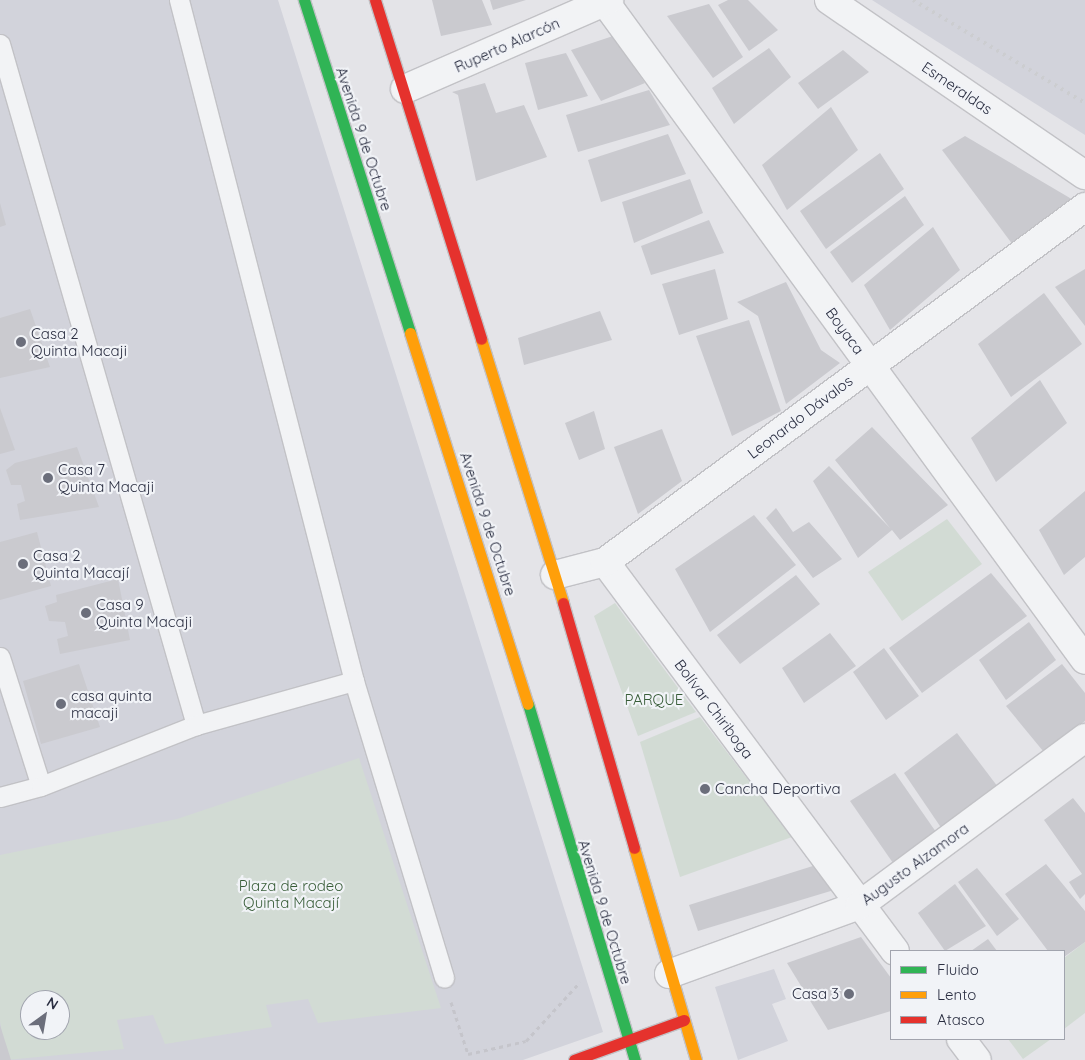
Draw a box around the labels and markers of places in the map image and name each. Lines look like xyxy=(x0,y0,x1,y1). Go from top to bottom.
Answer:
place label: Casa 2 Quinta Macaji xyxy=(31,324,127,359)
marker: Casa 2 Quinta Macaji xyxy=(15,336,27,348)
place label: Casa 7 Quinta Macaji xyxy=(58,460,154,495)
marker: Casa 7 Quinta Macaji xyxy=(42,472,54,484)
place label: Casa 2 Quinta Macají xyxy=(33,546,129,581)
marker: Casa 2 Quinta Macají xyxy=(17,558,29,570)
place label: Casa 9 Quinta Macaji xyxy=(96,595,192,630)
marker: Casa 9 Quinta Macaji xyxy=(80,607,92,619)
place label: casa quinta macaji xyxy=(71,686,152,721)
marker: casa quinta macaji xyxy=(55,698,67,710)
place label: Cancha Deportiva xyxy=(715,780,841,798)
marker: Cancha Deportiva xyxy=(699,783,711,795)
place label: Casa 3 xyxy=(792,985,839,1003)
marker: Casa 3 xyxy=(843,988,855,1000)

